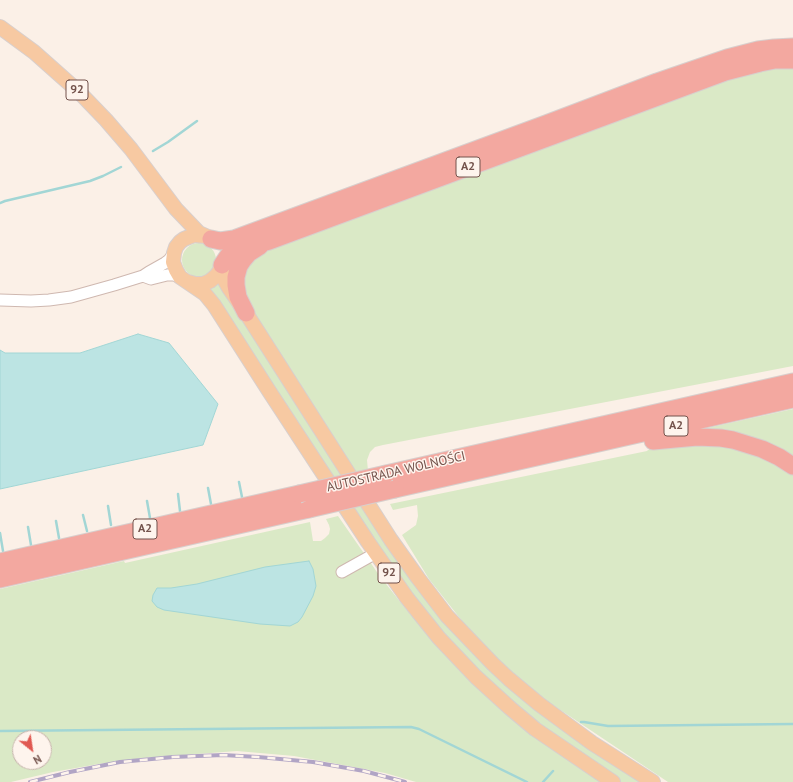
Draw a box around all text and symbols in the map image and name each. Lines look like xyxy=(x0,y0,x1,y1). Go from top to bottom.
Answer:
road number: 92 xyxy=(66,80,88,100)
road number: A2 xyxy=(456,157,480,177)
road number: A2 xyxy=(664,416,688,436)
street label: AUTOSTRADA WOLNOŚCI xyxy=(325,448,467,496)
road number: A2 xyxy=(133,519,157,539)
road number: 92 xyxy=(378,563,400,583)
north arrow xyxy=(12,730,52,770)
text: N xyxy=(31,752,44,767)

